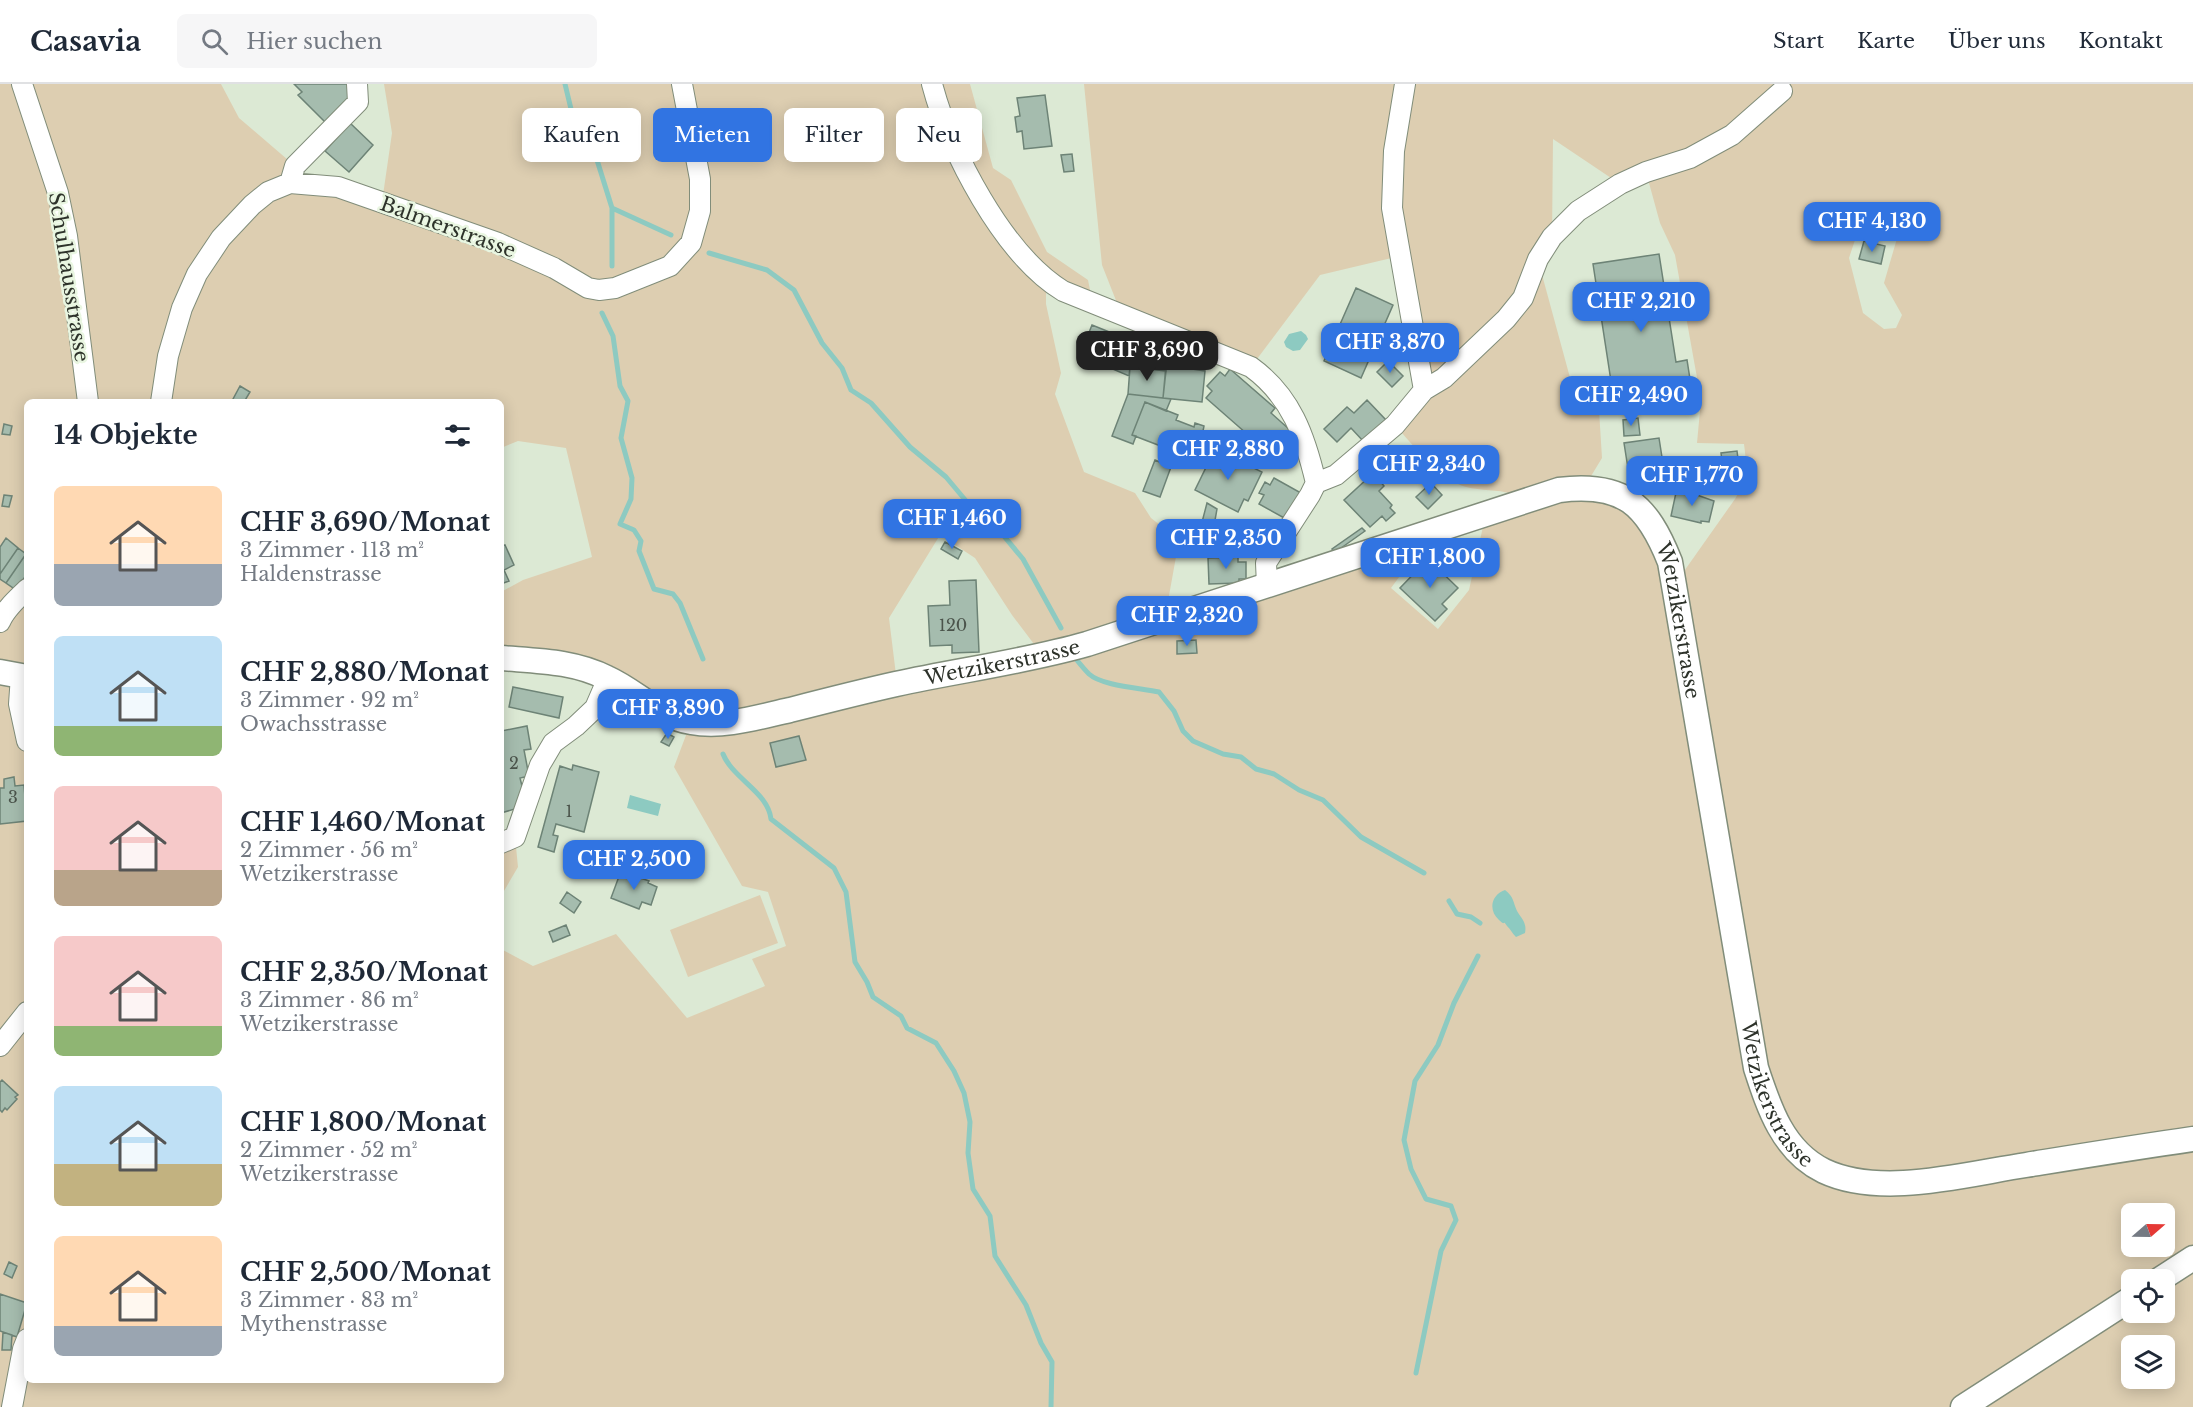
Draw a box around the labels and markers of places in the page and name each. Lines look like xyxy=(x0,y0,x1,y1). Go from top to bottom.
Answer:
pin: CHF 4,130 xyxy=(1803,202,1941,253)
pin: CHF 2,210 xyxy=(1572,282,1710,333)
pin: CHF 3,870 xyxy=(1321,323,1459,374)
pin: CHF 3,690 xyxy=(1078,331,1216,382)
pin: CHF 2,490 xyxy=(1562,376,1700,427)
pin: CHF 2,880 xyxy=(1159,430,1297,481)
pin: CHF 2,340 xyxy=(1360,445,1498,496)
pin: CHF 1,770 xyxy=(1623,456,1761,507)
pin: CHF 1,460 xyxy=(883,499,1021,550)
pin: CHF 2,350 xyxy=(1157,519,1295,570)
pin: CHF 1,800 xyxy=(1361,538,1499,589)
pin: CHF 2,320 xyxy=(1118,596,1256,647)
pin: CHF 3,890 xyxy=(599,689,737,740)
pin: CHF 2,500 xyxy=(565,840,703,891)

